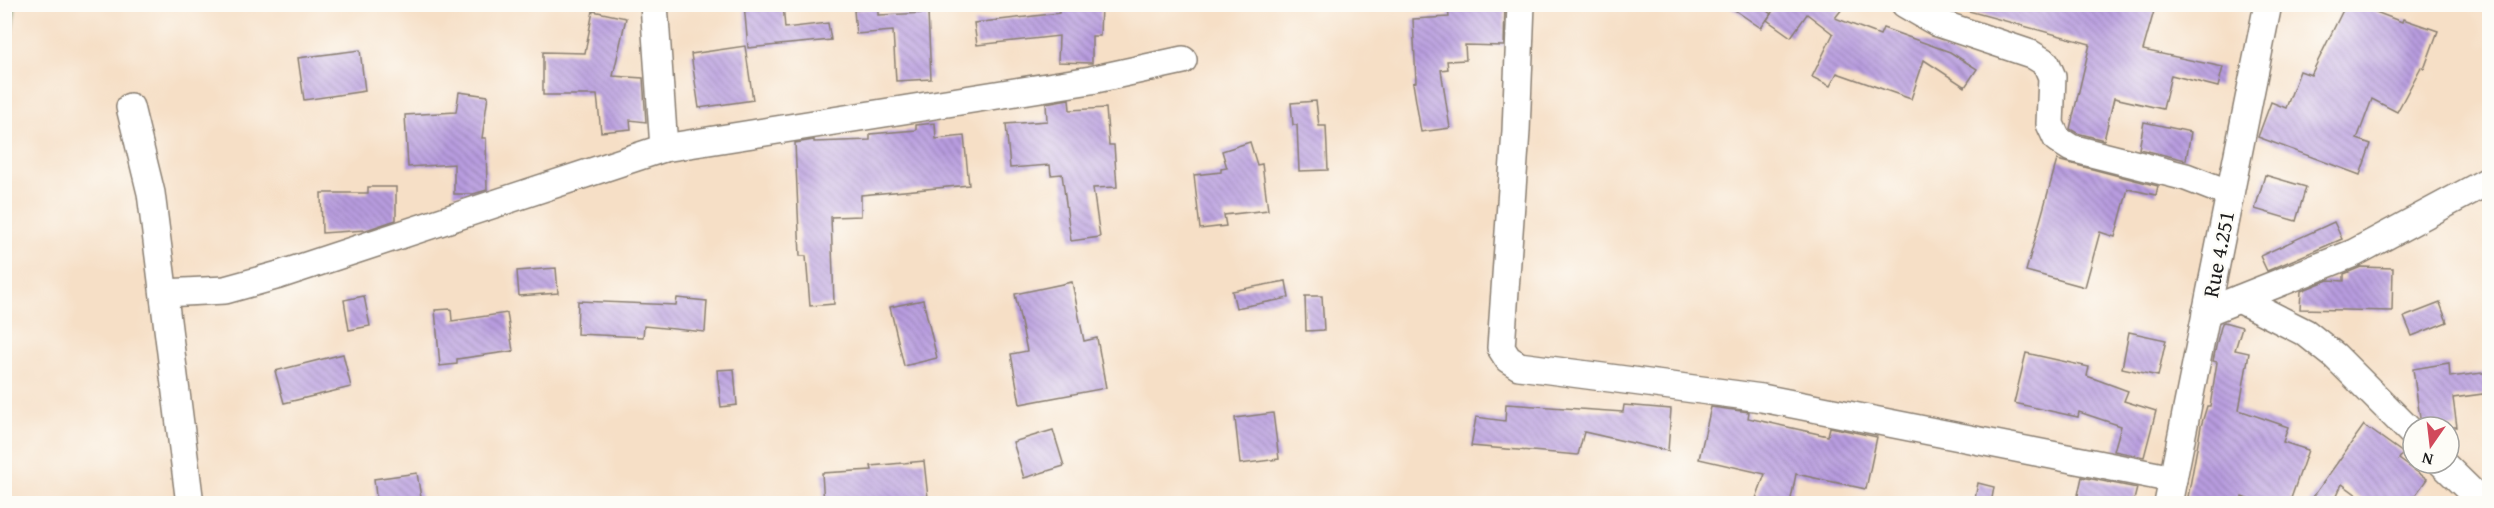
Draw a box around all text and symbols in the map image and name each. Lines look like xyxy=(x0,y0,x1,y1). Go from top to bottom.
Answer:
street label: Rue 4.251 xyxy=(2194,208,2242,300)
north arrow xyxy=(2401,415,2461,475)
text: N xyxy=(2419,447,2435,472)

